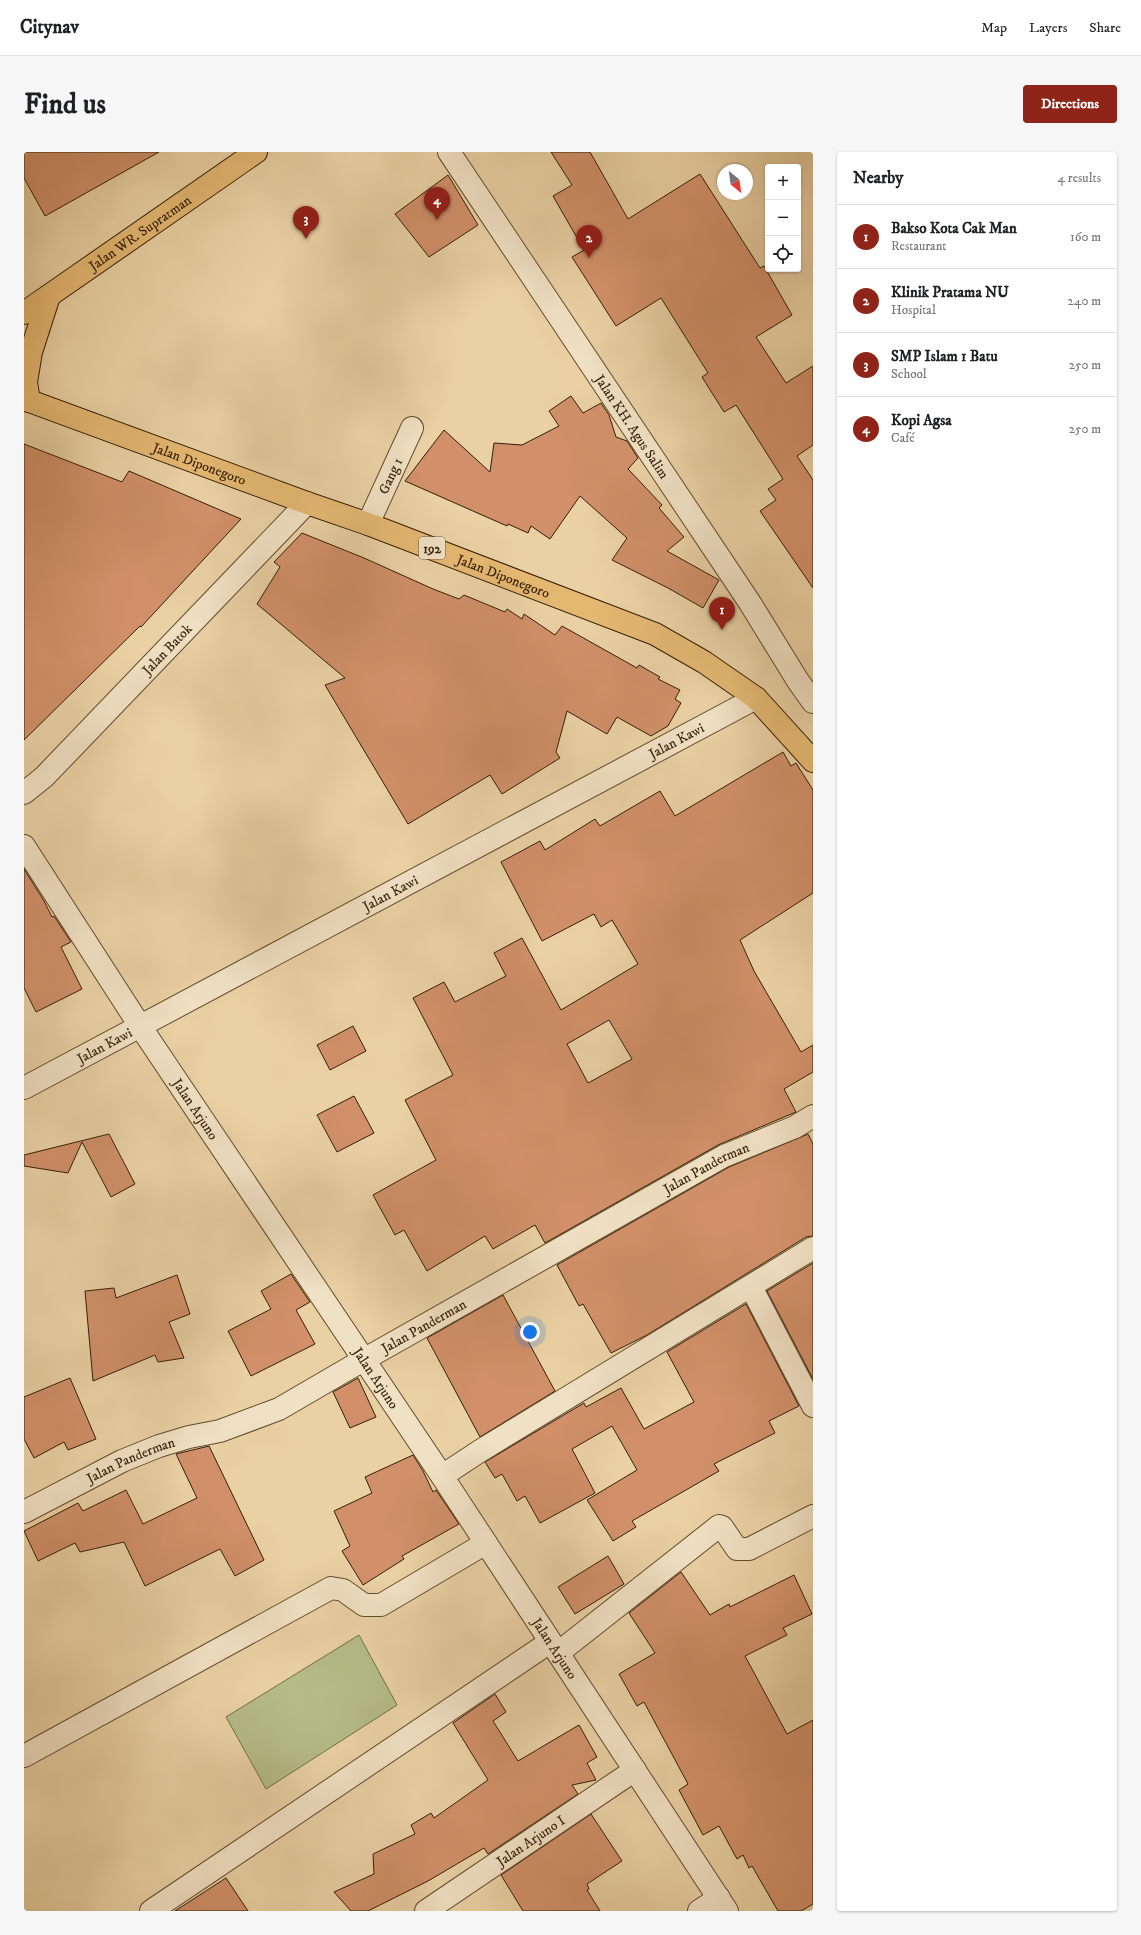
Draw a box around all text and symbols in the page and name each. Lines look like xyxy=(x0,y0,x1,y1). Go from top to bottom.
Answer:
text: Citynav xyxy=(20,16,79,39)
text: Map xyxy=(981,19,1007,37)
text: Layers xyxy=(1029,19,1067,37)
text: Share xyxy=(1089,19,1121,37)
button: Directions xyxy=(1023,85,1117,123)
text: Find us xyxy=(24,87,106,122)
north arrow xyxy=(717,164,753,200)
map controls xyxy=(765,164,801,272)
button: + xyxy=(765,164,801,200)
text: Nearby xyxy=(853,167,903,189)
text: 4 results xyxy=(1058,170,1101,186)
pin: 4 xyxy=(424,187,450,220)
street label: Jalan WR. Supratman xyxy=(84,191,196,276)
button: − xyxy=(765,200,801,236)
pin: 3 xyxy=(293,206,319,239)
text: Bakso Kota Cak Man xyxy=(891,219,1017,238)
pin: 2 xyxy=(576,225,602,258)
text: 1 xyxy=(864,229,868,245)
text: 160 m xyxy=(1070,229,1101,245)
button: locate xyxy=(765,236,801,272)
text: Restaurant xyxy=(891,238,947,254)
text: Klinik Pratama NU xyxy=(891,283,1009,302)
text: 2 xyxy=(863,293,869,309)
text: 240 m xyxy=(1068,293,1101,309)
text: Hospital xyxy=(891,302,936,318)
text: SMP Islam 1 Batu xyxy=(891,347,998,366)
text: 3 xyxy=(864,357,868,373)
text: 250 m xyxy=(1069,357,1101,373)
text: School xyxy=(891,366,927,382)
street label: Jalan KH. Agus Salim xyxy=(589,370,673,483)
text: Kopi Agsa xyxy=(891,411,952,430)
text: 4 xyxy=(862,421,870,437)
text: 250 m xyxy=(1069,421,1101,437)
text: Café xyxy=(891,430,915,446)
street label: Jalan Diponegoro xyxy=(148,438,249,490)
street label: Gang 1 xyxy=(375,455,407,497)
road number: 192 xyxy=(419,537,445,559)
street label: Jalan Diponegoro xyxy=(452,550,552,603)
pin: 1 xyxy=(709,597,735,630)
street label: Jalan Batok xyxy=(137,620,197,681)
street label: Jalan Kawi xyxy=(644,719,708,764)
street label: Jalan Kawi xyxy=(358,871,422,917)
street label: Jalan Kawi xyxy=(72,1024,136,1069)
street label: Jalan Arjuno xyxy=(167,1074,222,1144)
street label: Jalan Panderman xyxy=(659,1138,753,1199)
street label: Jalan Panderman xyxy=(377,1295,470,1359)
your location xyxy=(520,1322,540,1342)
street label: Jalan Arjuno xyxy=(347,1343,402,1413)
street label: Jalan Panderman xyxy=(82,1434,178,1489)
street label: Jalan Arjuno xyxy=(526,1613,581,1683)
street label: Jalan Arjuno I xyxy=(492,1812,569,1872)

